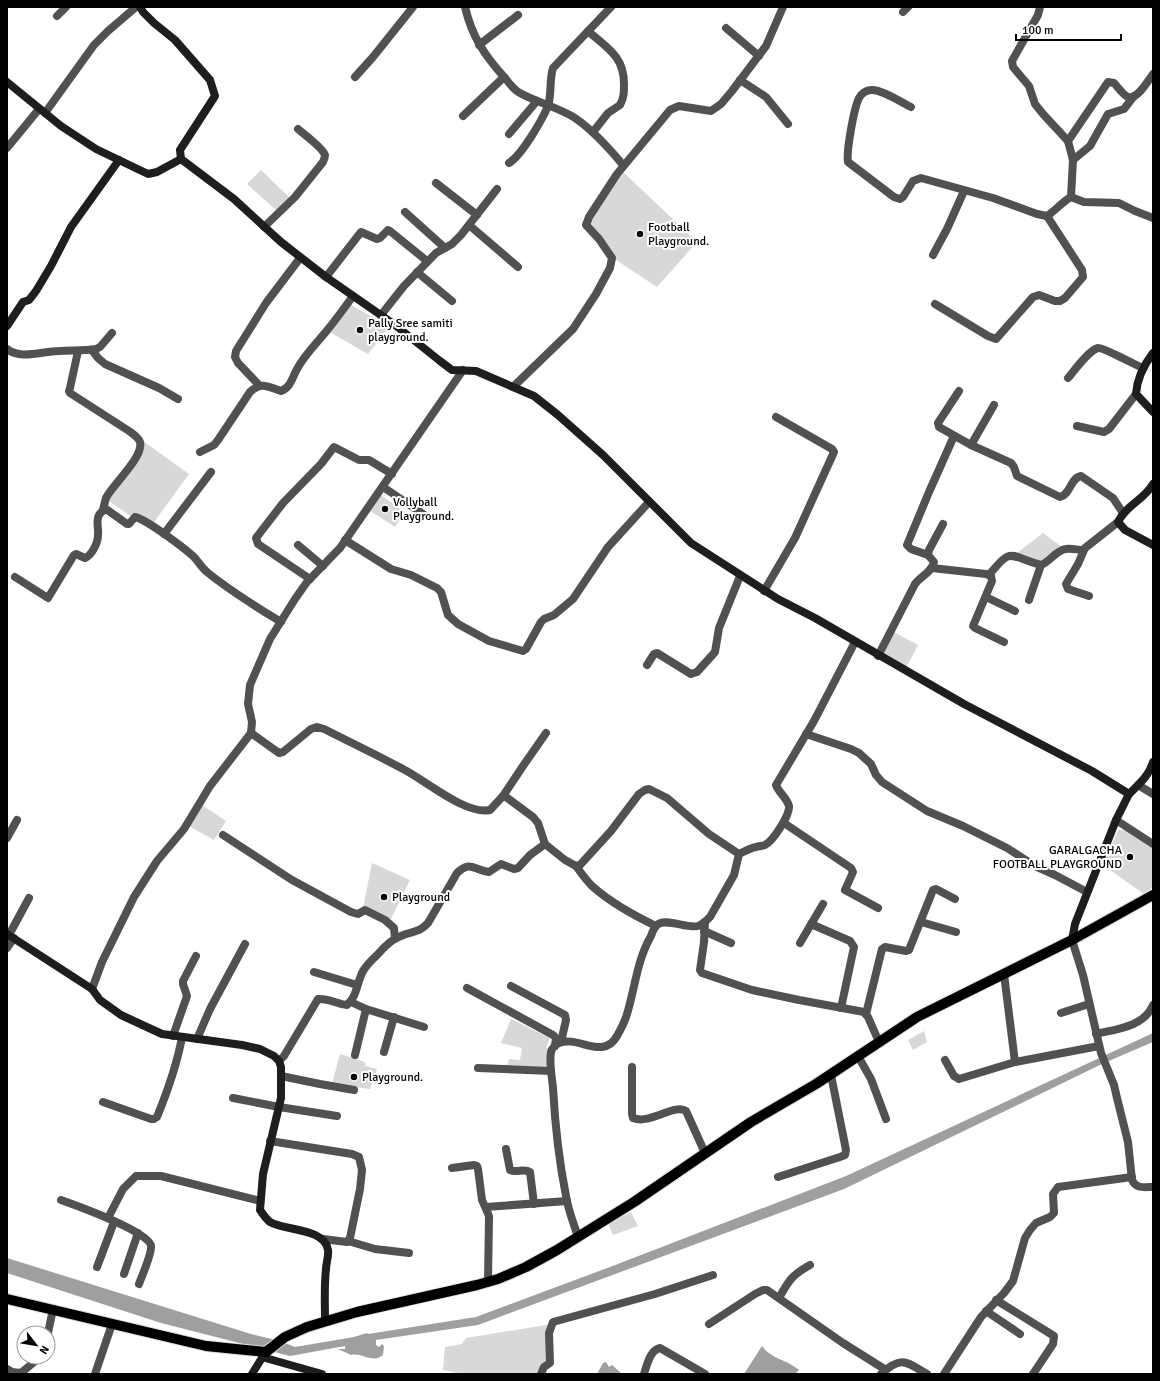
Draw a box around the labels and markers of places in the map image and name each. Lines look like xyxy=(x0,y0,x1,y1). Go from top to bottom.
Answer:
place label: Football Playground. xyxy=(648,220,709,249)
marker: Football Playground. xyxy=(635,229,645,239)
place label: Pally Sree samiti playground. xyxy=(368,316,453,345)
marker: Pally Sree samiti playground. xyxy=(355,325,365,335)
place label: Vollyball Playground. xyxy=(393,495,454,524)
marker: Vollyball Playground. xyxy=(380,504,390,514)
place label: GARALGACHA FOOTBALL PLAYGROUND xyxy=(993,843,1123,872)
marker: GARALGACHA FOOTBALL PLAYGROUND xyxy=(1125,852,1135,862)
place label: Playground xyxy=(392,890,450,905)
marker: Playground xyxy=(379,892,389,902)
place label: Playground. xyxy=(362,1070,423,1085)
marker: Playground. xyxy=(349,1072,359,1082)

